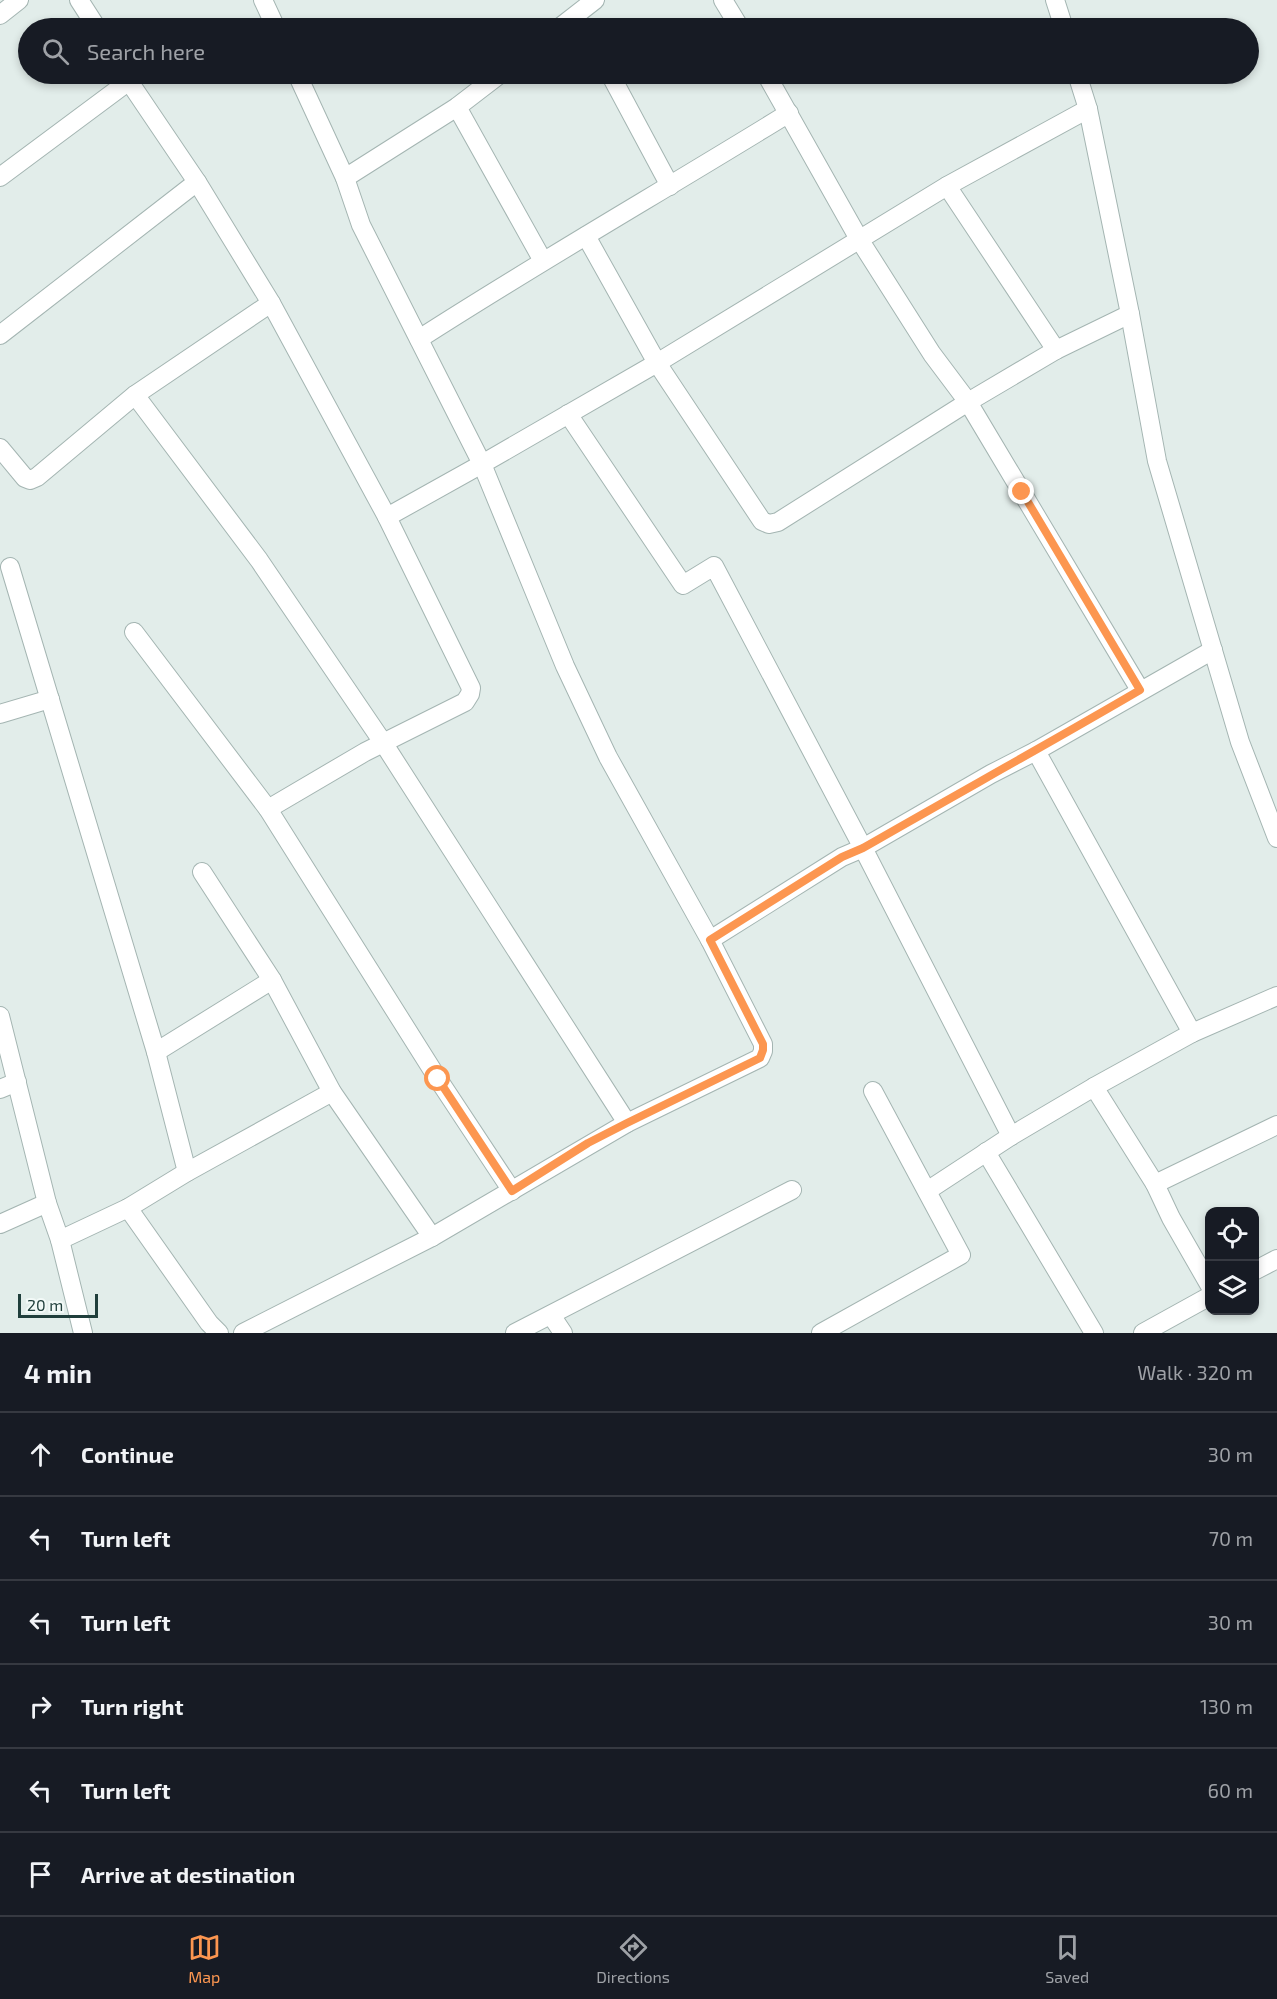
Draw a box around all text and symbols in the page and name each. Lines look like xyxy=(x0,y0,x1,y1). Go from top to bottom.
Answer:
search box xyxy=(18,18,1259,84)
icon: search xyxy=(39,35,72,68)
text: Search here xyxy=(87,38,205,64)
route end xyxy=(1008,478,1034,504)
route start xyxy=(424,1065,450,1091)
map controls xyxy=(1205,1207,1259,1315)
button: locate xyxy=(1205,1207,1259,1261)
button: layers xyxy=(1205,1261,1259,1315)
scale bar xyxy=(18,1291,98,1318)
text: 20 m xyxy=(27,1295,63,1314)
text: 4 min xyxy=(24,1357,92,1388)
text: Walk · 320 m xyxy=(1137,1360,1253,1384)
icon: ahead xyxy=(24,1438,57,1471)
text: Continue xyxy=(81,1441,174,1467)
text: 30 m xyxy=(1208,1442,1253,1466)
icon: left xyxy=(24,1522,57,1555)
text: Turn left xyxy=(81,1525,170,1551)
text: 70 m xyxy=(1209,1526,1253,1550)
icon: left xyxy=(24,1606,57,1639)
text: Turn left xyxy=(81,1609,170,1635)
text: 30 m xyxy=(1208,1610,1253,1634)
icon: right xyxy=(24,1690,57,1723)
text: Turn right xyxy=(81,1693,183,1719)
text: 130 m xyxy=(1200,1694,1253,1718)
icon: left xyxy=(24,1774,57,1807)
text: Turn left xyxy=(81,1777,170,1803)
text: 60 m xyxy=(1208,1778,1253,1802)
icon: arrive xyxy=(24,1858,57,1891)
text: Arrive at destination xyxy=(81,1861,295,1887)
tab: Map xyxy=(188,1931,221,1986)
tab: Directions xyxy=(596,1931,670,1986)
tab: Saved xyxy=(1045,1931,1089,1986)

